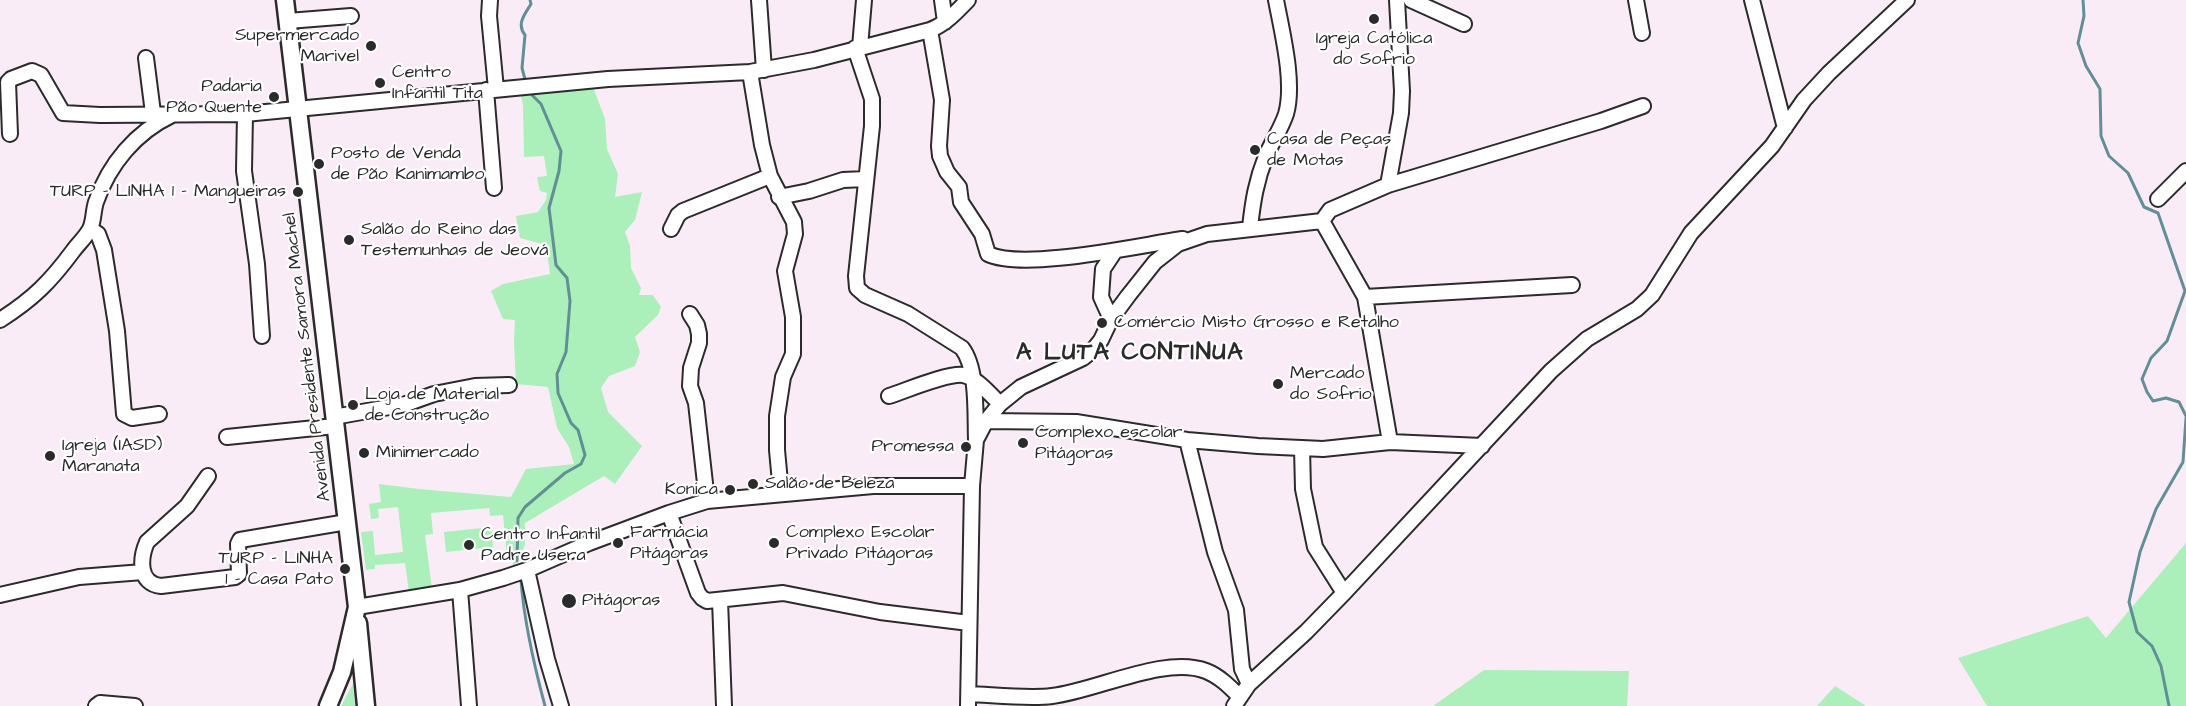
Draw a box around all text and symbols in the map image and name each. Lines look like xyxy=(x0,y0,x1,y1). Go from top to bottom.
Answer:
marker: Igreja Católica do Sofrio xyxy=(1367,12,1381,26)
place label: Supermercado Marivel xyxy=(235,25,359,68)
place label: Igreja Católica do Sofrio xyxy=(1316,28,1432,70)
marker: Supermercado Marivel xyxy=(364,39,378,53)
place label: Centro Infantil Tita xyxy=(392,62,483,104)
place label: Padaria Pão Quente xyxy=(166,76,262,118)
marker: Centro Infantil Tita xyxy=(373,76,387,90)
marker: Padaria Pão Quente xyxy=(267,90,281,104)
place label: Casa de Peças de Motas xyxy=(1267,129,1391,172)
place label: Posto de Venda de Pão Kanimambo xyxy=(331,143,484,186)
marker: Casa de Peças de Motas xyxy=(1248,143,1262,157)
marker: Posto de Venda de Pão Kanimambo xyxy=(312,157,326,171)
place label: TURP - LINHA 1 - Mangueiras xyxy=(50,181,286,203)
marker: TURP - LINHA 1 - Mangueiras xyxy=(291,185,305,199)
street label: Avenida Presidente Samora Machel xyxy=(280,211,336,503)
place label: Salão do Reino das Testemunhas de Jeová xyxy=(361,219,549,262)
marker: Salão do Reino das Testemunhas de Jeová xyxy=(342,233,356,247)
place label: Comércio Misto Grosso e Retalho xyxy=(1114,312,1399,334)
marker: Comércio Misto Grosso e Retalho xyxy=(1095,316,1109,330)
district label: A LUTA CONTINUA xyxy=(1016,340,1244,368)
place label: Mercado do Sofrio xyxy=(1290,363,1372,406)
marker: Mercado do Sofrio xyxy=(1271,377,1285,391)
place label: Loja de Material de Construção xyxy=(365,384,499,426)
marker: Loja de Material de Construção xyxy=(346,398,360,412)
place label: Complexo escolar Pitágoras xyxy=(1035,422,1182,464)
place label: Igreja (IASD) Maranata xyxy=(62,435,162,478)
place label: Promessa xyxy=(871,436,954,458)
marker: Complexo escolar Pitágoras xyxy=(1016,436,1030,450)
marker: Promessa xyxy=(959,440,973,454)
place label: Minimercado xyxy=(376,442,479,464)
marker: Minimercado xyxy=(357,446,371,460)
marker: Igreja (IASD) Maranata xyxy=(43,449,57,463)
place label: Salão de Beleza xyxy=(765,473,894,495)
marker: Salão de Beleza xyxy=(746,477,760,491)
place label: Konica xyxy=(665,479,718,501)
marker: Konica xyxy=(723,483,737,497)
place label: Farmácia Pitágoras xyxy=(630,522,708,564)
place label: Complexo Escolar Privado Pitágoras xyxy=(786,522,934,564)
place label: Centro Infantil Padre Usera xyxy=(481,524,600,566)
marker: Farmácia Pitágoras xyxy=(611,536,625,550)
marker: Complexo Escolar Privado Pitágoras xyxy=(767,536,781,550)
marker: Centro Infantil Padre Usera xyxy=(462,538,476,552)
place label: TURP - LINHA 1 - Casa Pato xyxy=(218,548,333,590)
marker: TURP - LINHA 1 - Casa Pato xyxy=(338,562,352,576)
place label: Pitágoras xyxy=(582,590,660,612)
marker: Pitágoras xyxy=(560,592,578,610)

